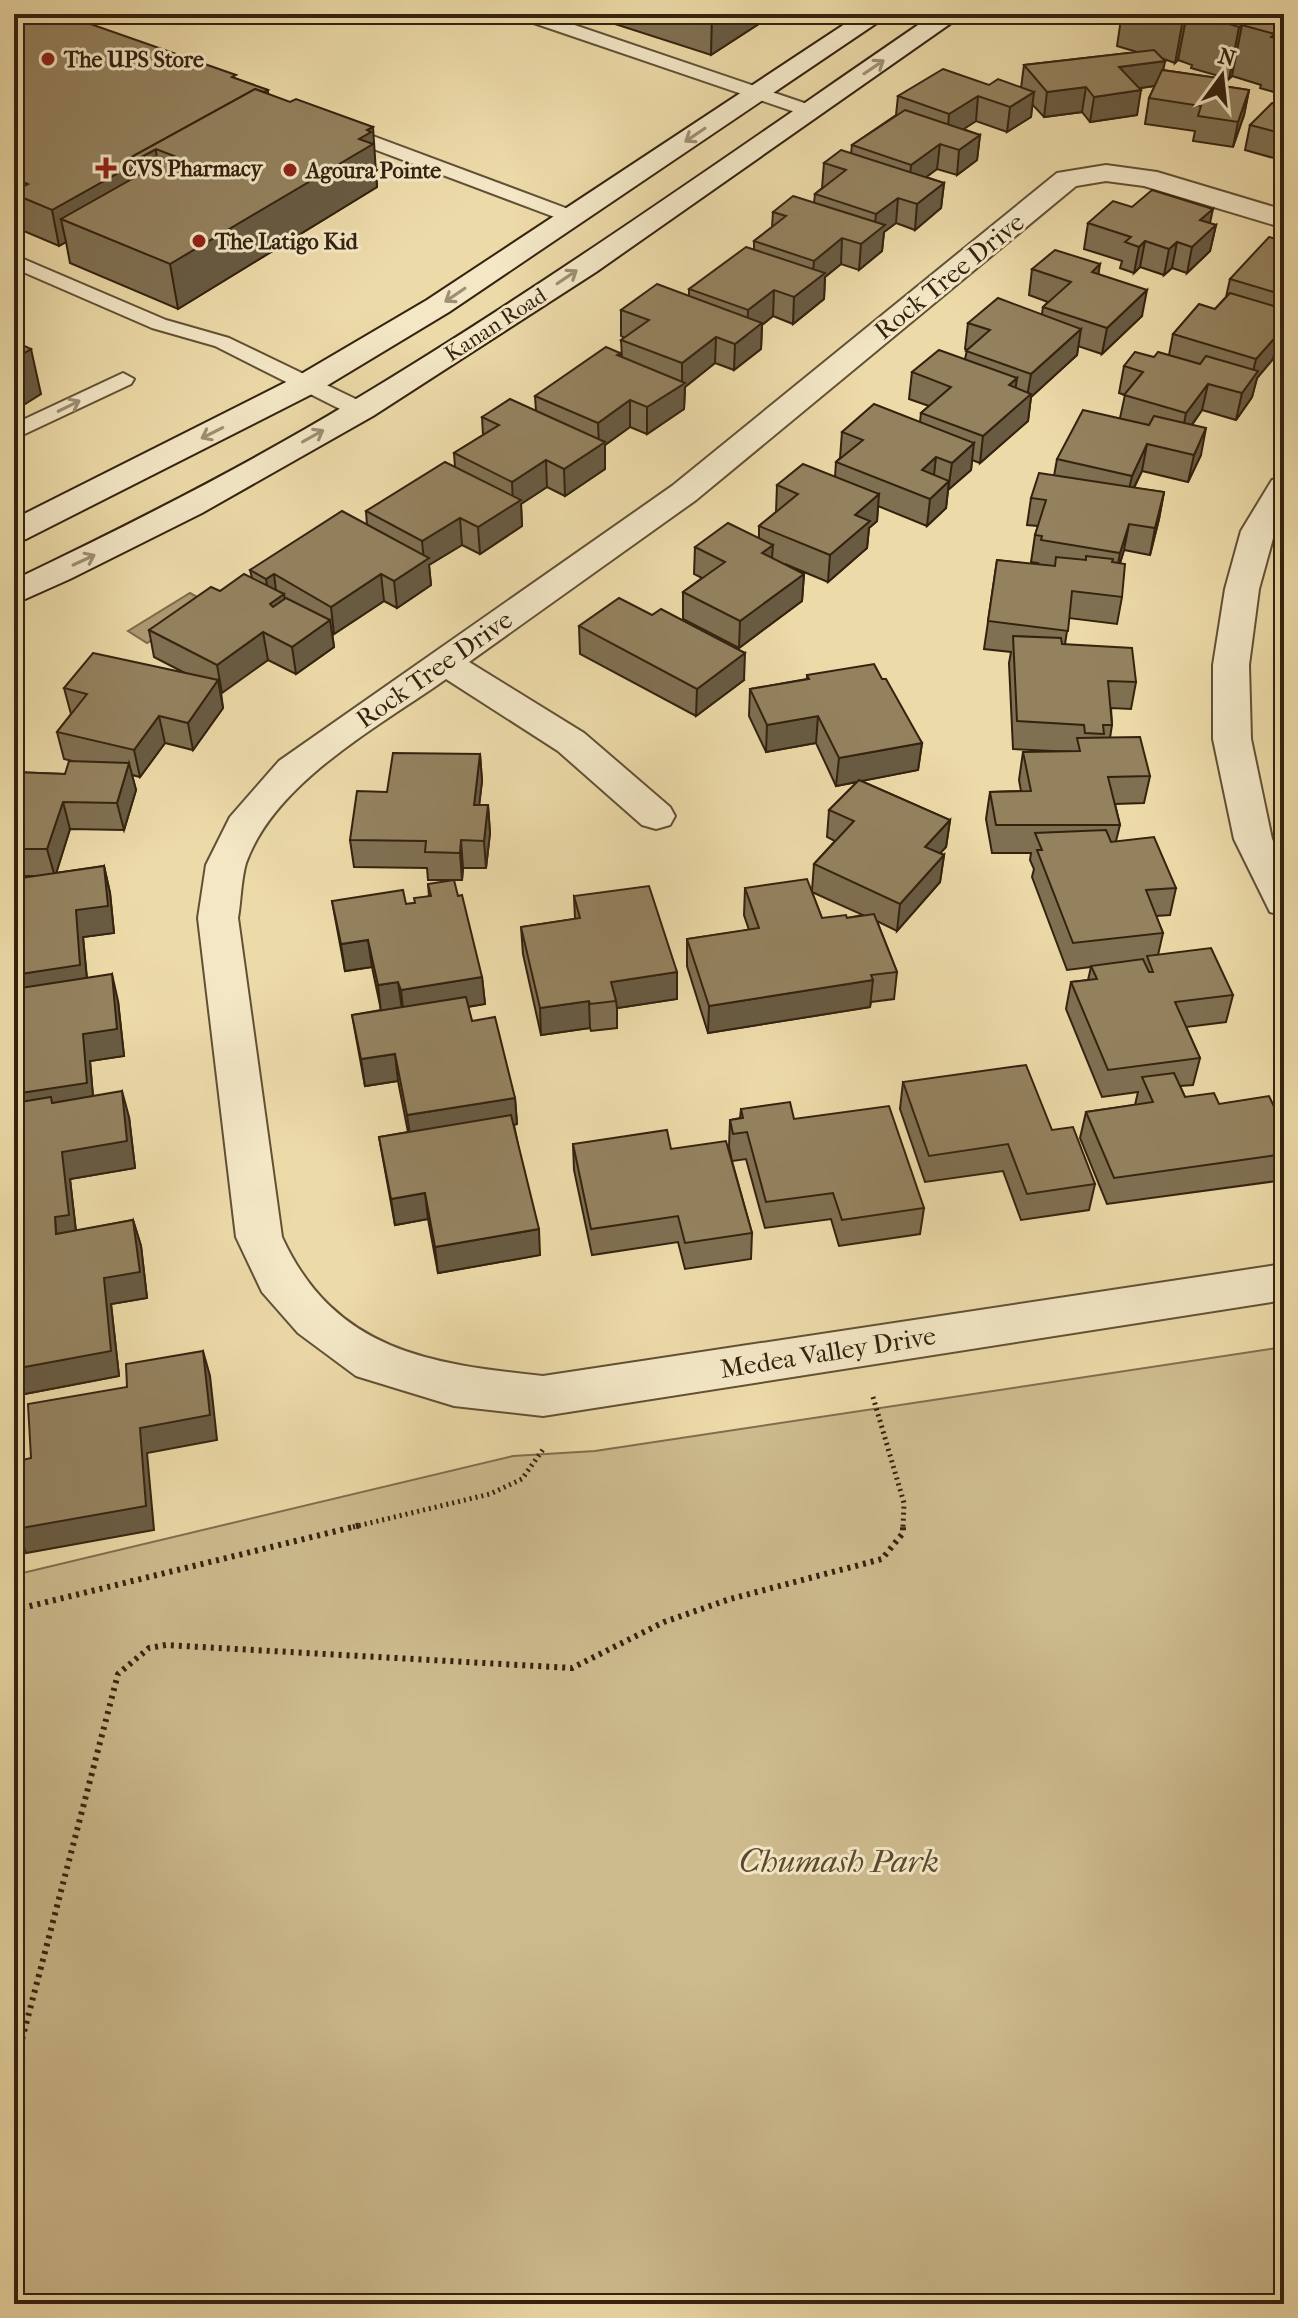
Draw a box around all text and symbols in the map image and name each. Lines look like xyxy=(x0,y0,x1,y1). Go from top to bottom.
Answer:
north arrow xyxy=(1182,36,1262,116)
text: N xyxy=(1215,43,1239,72)
place label: The UPS Store xyxy=(63,47,204,73)
marker: The UPS Store xyxy=(39,50,57,68)
one-way arrow xyxy=(863,59,885,75)
one-way arrow xyxy=(685,127,707,144)
place label: CVS Pharmacy xyxy=(122,156,263,182)
place label: Agoura Pointe xyxy=(304,158,441,184)
marker: CVS Pharmacy xyxy=(97,159,115,177)
marker: Agoura Pointe xyxy=(281,161,299,179)
street label: Rock Tree Drive xyxy=(868,207,1030,346)
place label: The Latigo Kid xyxy=(214,229,359,255)
marker: The Latigo Kid xyxy=(190,232,208,250)
one-way arrow xyxy=(555,269,577,285)
street label: Kanan Road xyxy=(440,282,552,367)
one-way arrow xyxy=(445,286,467,303)
one-way arrow xyxy=(56,398,80,413)
one-way arrow xyxy=(201,425,225,441)
one-way arrow xyxy=(301,428,324,444)
one-way arrow xyxy=(72,552,96,567)
street label: Rock Tree Drive xyxy=(350,604,518,735)
street label: Medea Valley Drive xyxy=(718,1320,938,1385)
park label: Chumash Park xyxy=(739,1843,939,1880)

